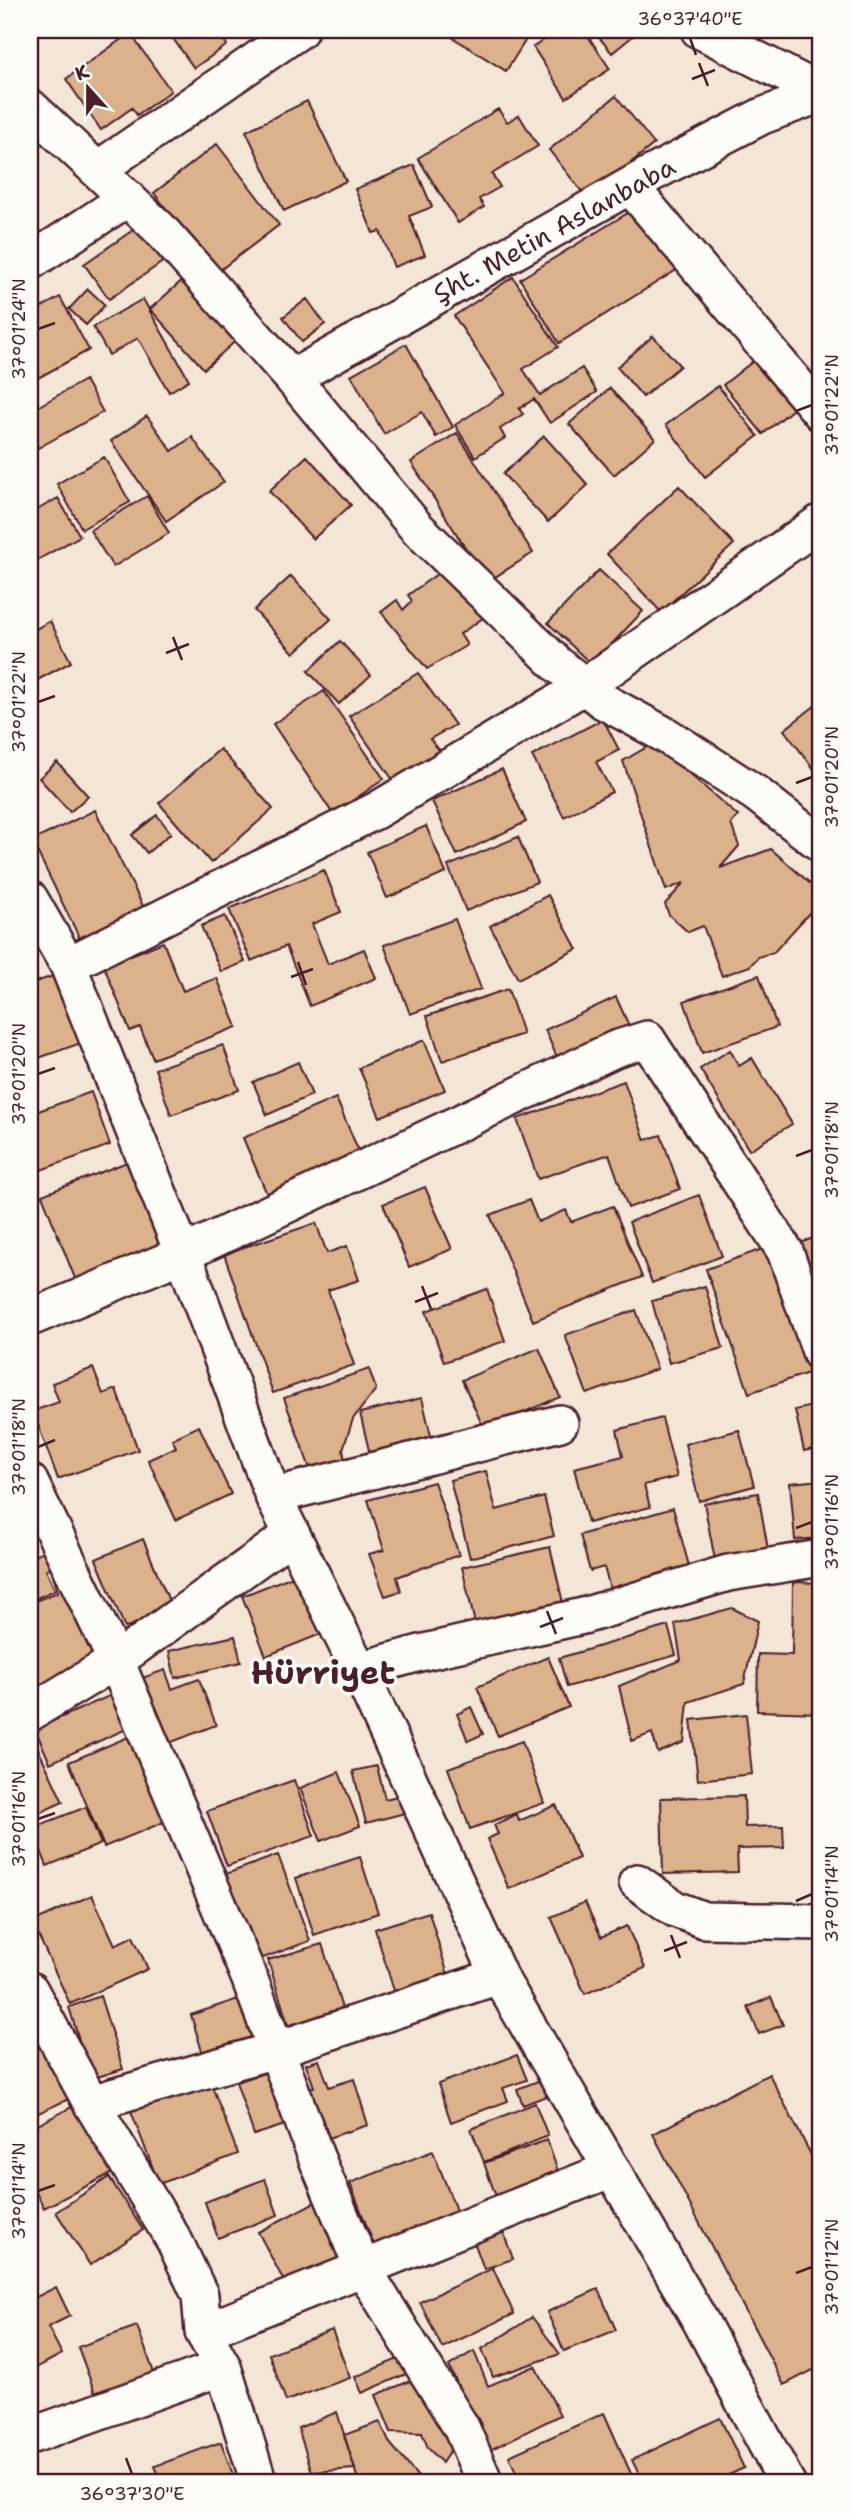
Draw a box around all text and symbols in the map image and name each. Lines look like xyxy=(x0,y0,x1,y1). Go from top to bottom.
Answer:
text: 36°37'40"E xyxy=(637,7,743,31)
north arrow xyxy=(52,52,122,122)
text: K xyxy=(72,59,93,87)
street label: Şht. Metin Aslanbaba xyxy=(426,148,681,311)
text: 37°01'24"N xyxy=(7,278,31,380)
text: 37°01'22"N xyxy=(820,354,844,456)
text: 37°01'22"N xyxy=(7,651,31,753)
text: 37°01'20"N xyxy=(820,726,844,828)
text: 37°01'20"N xyxy=(7,1023,31,1125)
text: 37°01'18"N xyxy=(820,1101,844,1199)
text: 37°01'18"N xyxy=(7,1398,31,1496)
text: 37°01'16"N xyxy=(820,1474,844,1570)
district label: Hürriyet xyxy=(251,1650,395,1695)
text: 37°01'16"N xyxy=(7,1771,31,1867)
text: 37°01'14"N xyxy=(820,1845,844,1943)
text: 37°01'14"N xyxy=(7,2142,31,2240)
text: 37°01'12"N xyxy=(820,2218,844,2316)
text: 36°37'30"E xyxy=(79,2482,185,2506)

